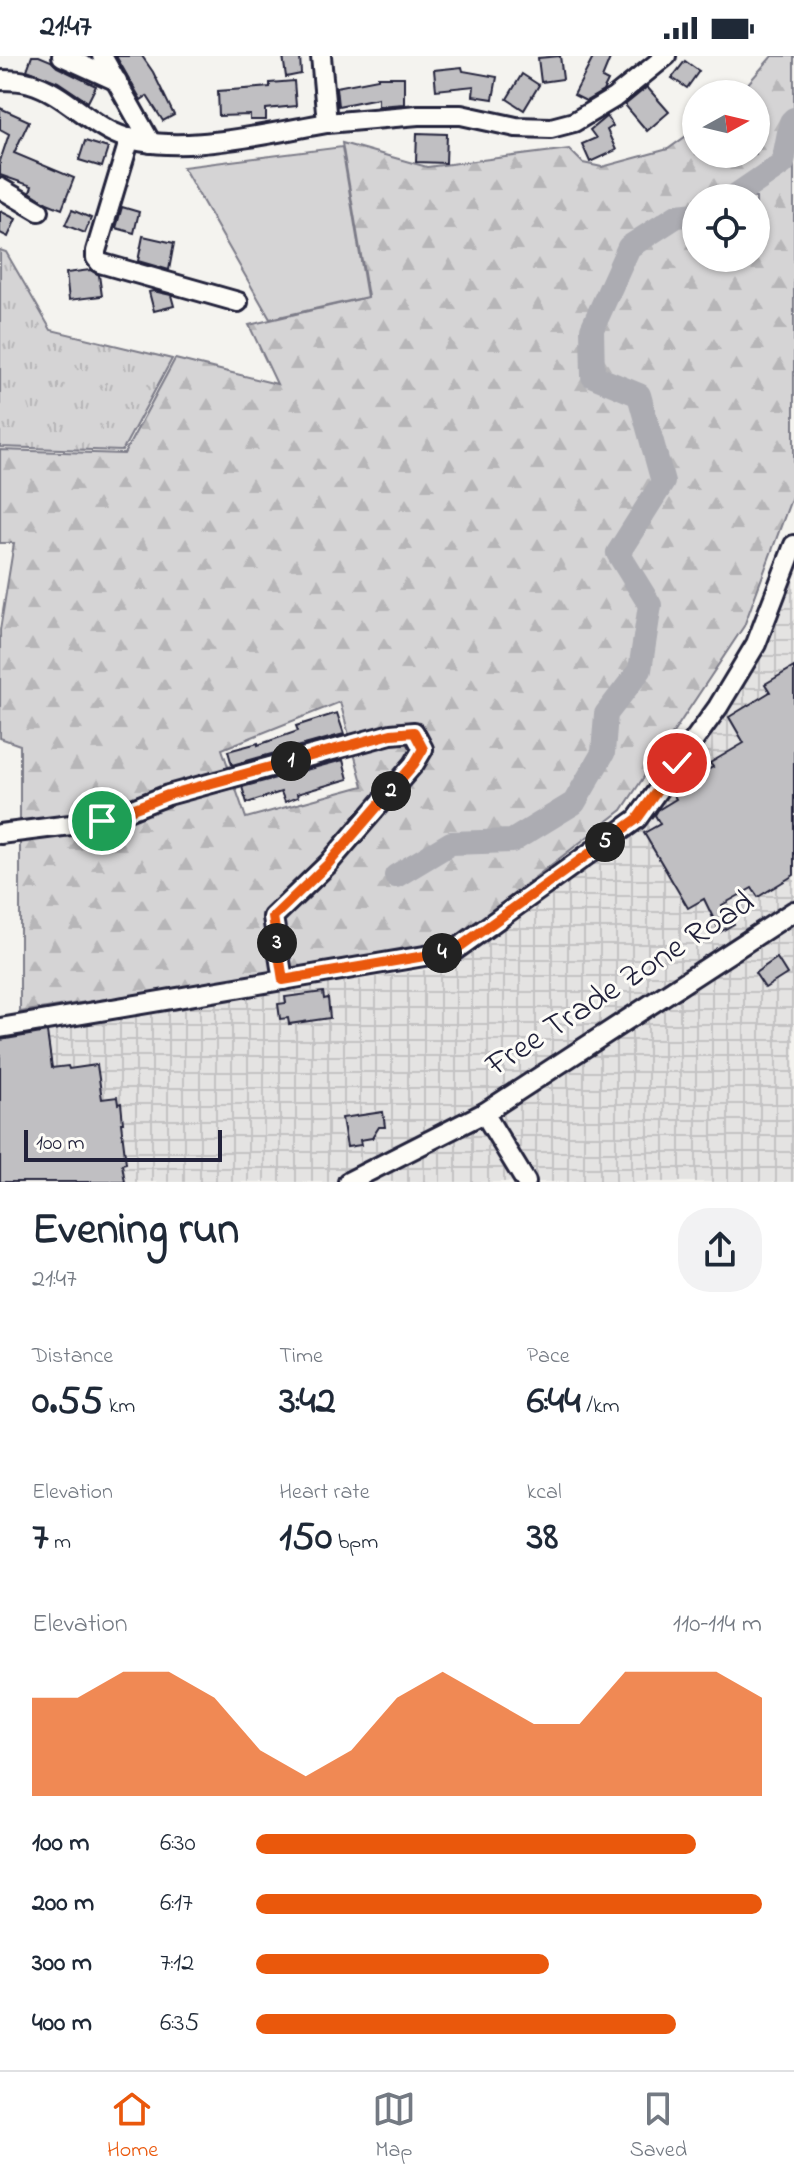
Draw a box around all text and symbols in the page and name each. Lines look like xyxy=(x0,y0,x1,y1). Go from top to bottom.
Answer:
text: 21:47 xyxy=(40,6,92,50)
north arrow xyxy=(682,80,770,168)
map controls xyxy=(682,80,770,272)
button: locate xyxy=(682,184,770,272)
pin xyxy=(643,729,711,797)
pin: 1 xyxy=(271,741,311,781)
icon: check xyxy=(655,741,699,785)
text: 1 xyxy=(288,745,295,777)
pin: 2 xyxy=(371,771,411,811)
text: 2 xyxy=(386,775,396,807)
pin xyxy=(68,787,136,855)
icon: arrive xyxy=(80,799,124,843)
pin: 5 xyxy=(585,822,625,862)
text: 5 xyxy=(599,826,611,858)
street label: Free Trade Zone Road xyxy=(476,879,765,1091)
pin: 3 xyxy=(257,923,297,963)
text: 3 xyxy=(272,927,282,959)
pin: 4 xyxy=(422,933,462,973)
text: 4 xyxy=(437,937,447,969)
scale bar xyxy=(24,1126,222,1162)
text: 100 m xyxy=(36,1128,85,1160)
text: Evening run xyxy=(32,1199,239,1263)
button: share xyxy=(678,1208,762,1292)
text: 21:47 xyxy=(32,1261,77,1299)
text: Distance xyxy=(32,1341,113,1373)
text: Time xyxy=(279,1341,323,1373)
text: Pace xyxy=(527,1341,570,1373)
text: 0.55 xyxy=(32,1373,103,1432)
text: 3:42 xyxy=(279,1373,336,1432)
text: 6:44 xyxy=(527,1373,581,1432)
text: km xyxy=(103,1391,135,1423)
text: /km xyxy=(581,1391,620,1423)
text: Elevation xyxy=(32,1477,113,1509)
text: Heart rate xyxy=(279,1477,370,1509)
text: kcal xyxy=(527,1477,562,1509)
text: 7 xyxy=(32,1509,48,1568)
text: 150 xyxy=(279,1509,332,1568)
text: 38 xyxy=(527,1509,558,1568)
text: m xyxy=(48,1527,71,1559)
text: bpm xyxy=(332,1527,378,1559)
text: Elevation xyxy=(32,1606,128,1644)
text: 110–114 m xyxy=(673,1606,762,1644)
text: 100 m xyxy=(32,1825,89,1863)
text: 6:30 xyxy=(160,1825,196,1863)
text: 200 m xyxy=(32,1885,94,1923)
text: 6:17 xyxy=(160,1885,193,1923)
text: 300 m xyxy=(32,1945,92,1983)
text: 7:12 xyxy=(160,1945,194,1983)
text: 400 m xyxy=(32,2005,92,2043)
text: 6:35 xyxy=(160,2005,199,2043)
tab: Home xyxy=(107,2087,158,2167)
tab: Map xyxy=(372,2087,416,2167)
tab: Saved xyxy=(630,2087,687,2167)

